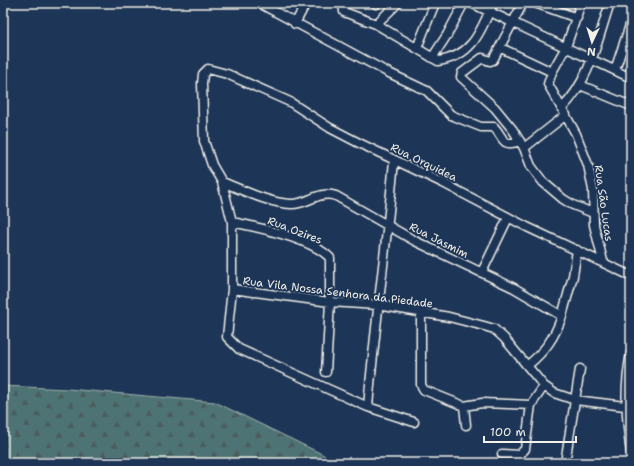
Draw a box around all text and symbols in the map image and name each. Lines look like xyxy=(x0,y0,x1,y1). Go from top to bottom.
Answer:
north arrow xyxy=(572,22,612,62)
text: N xyxy=(586,44,596,59)
street label: Rua Orquidea xyxy=(388,140,460,185)
street label: Rua São Lucas xyxy=(591,164,616,242)
street label: Rua Ozires xyxy=(265,213,324,248)
street label: Rua Jasmim xyxy=(407,219,471,262)
street label: Rua Vila Nossa Senhora da Piedade xyxy=(242,273,434,312)
scale bar xyxy=(484,418,576,444)
text: 100 m xyxy=(490,424,526,440)

